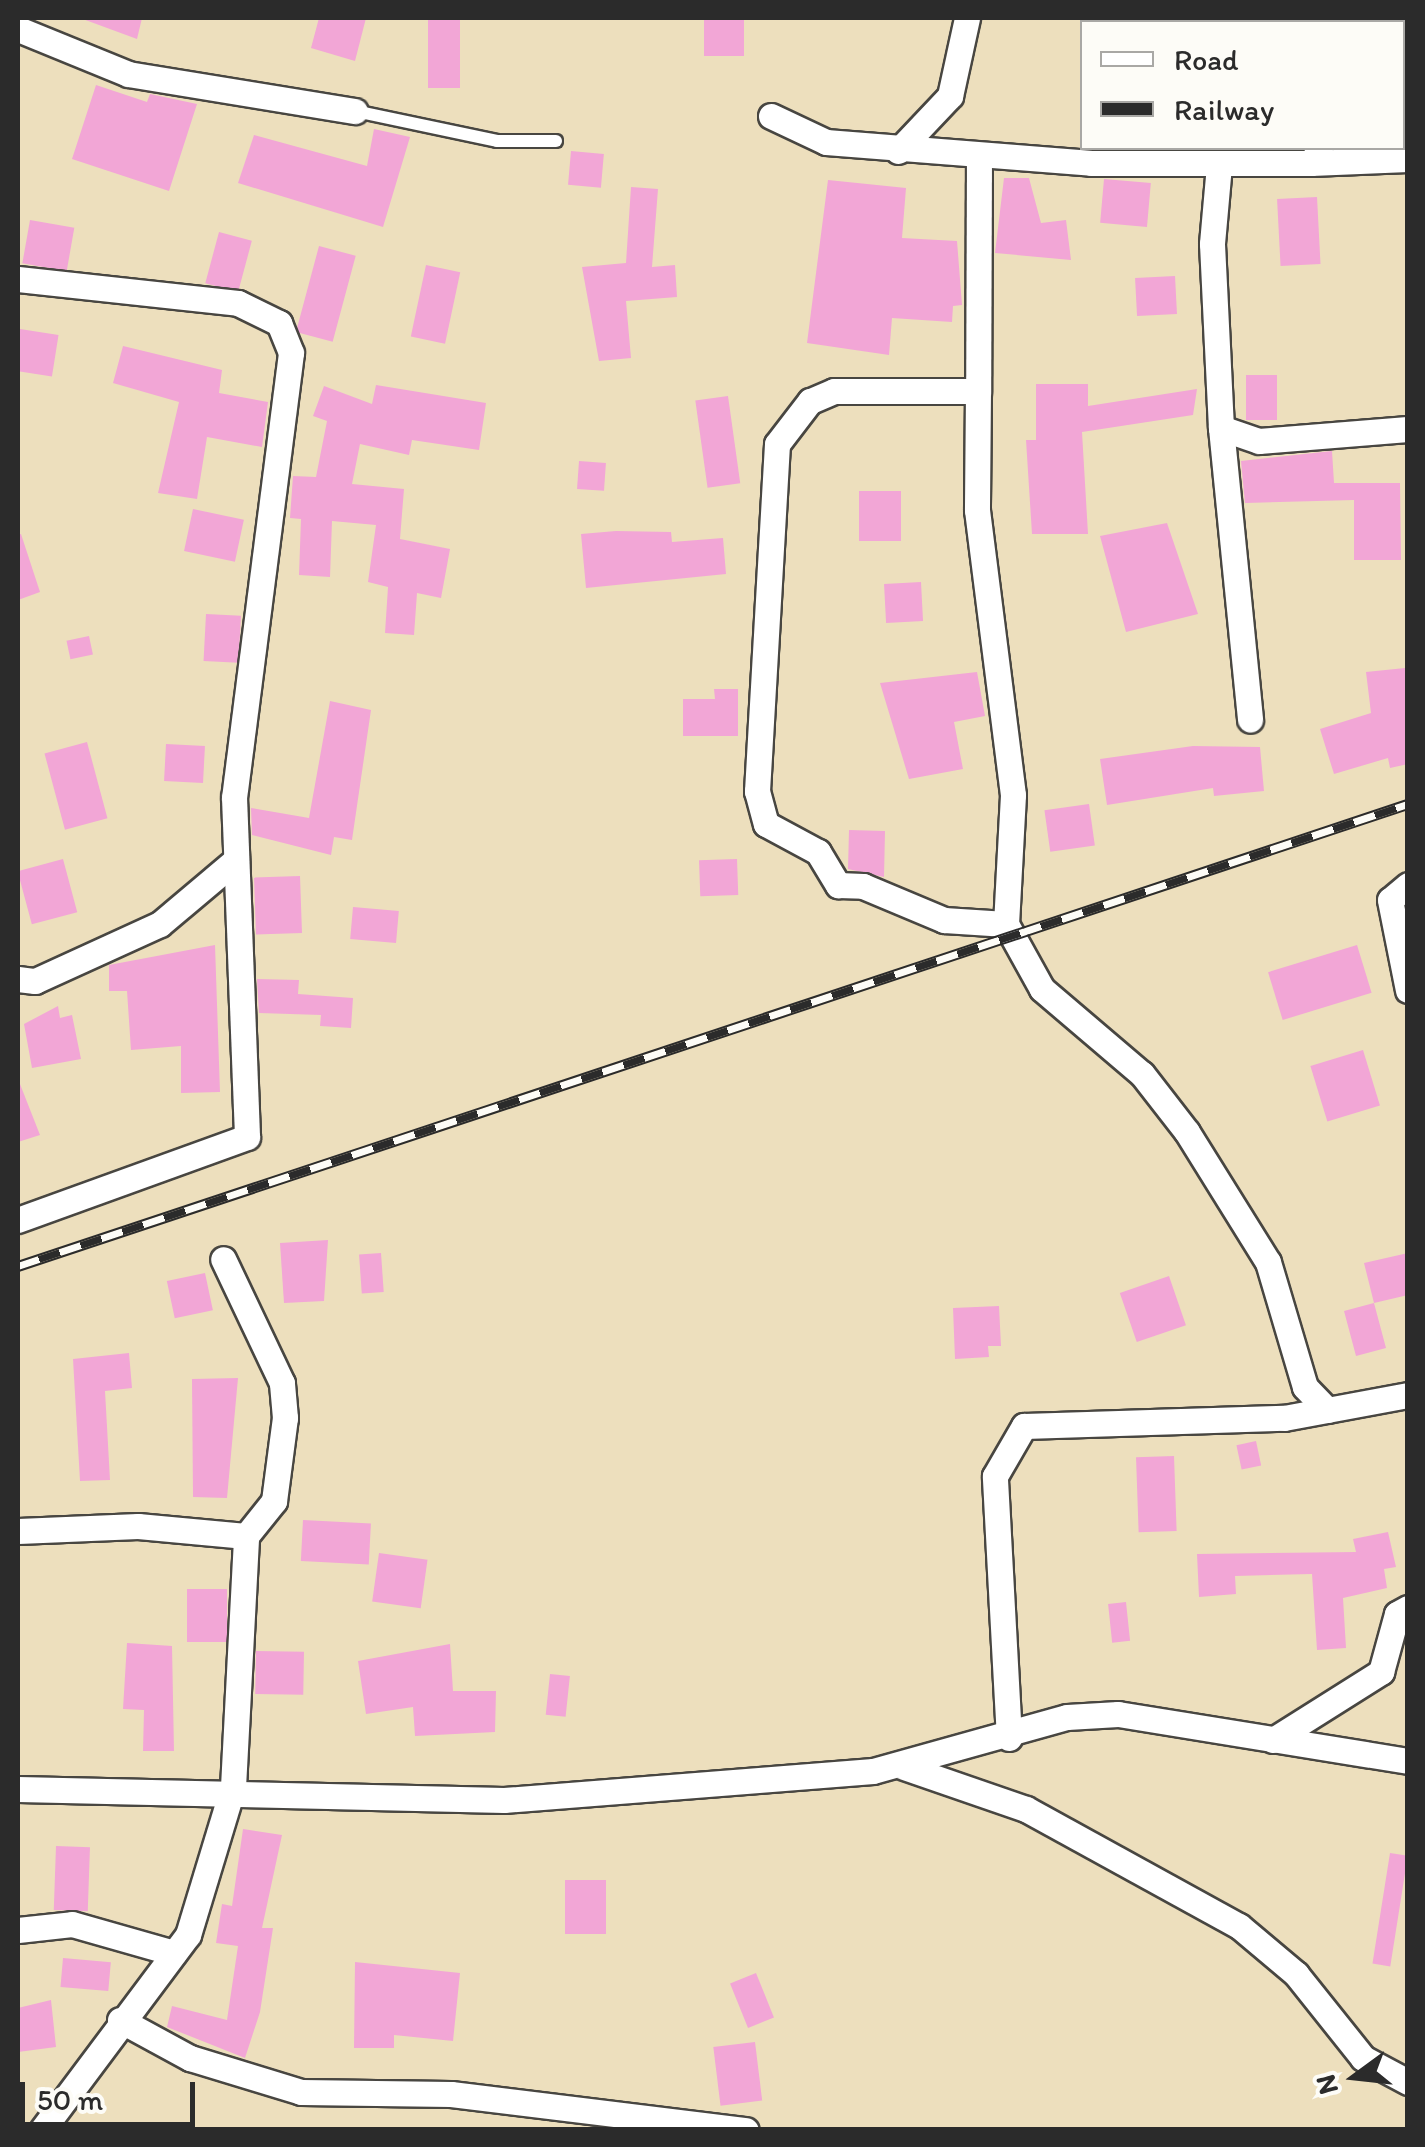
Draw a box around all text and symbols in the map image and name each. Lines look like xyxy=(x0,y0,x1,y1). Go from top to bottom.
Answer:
legend xyxy=(1080,20,1405,150)
text: Road xyxy=(1174,41,1239,78)
text: Railway xyxy=(1174,91,1274,128)
north arrow xyxy=(1305,2027,1405,2127)
scale bar xyxy=(25,2062,200,2124)
text: N xyxy=(1307,2071,1345,2098)
text: 50 m xyxy=(37,2081,103,2118)

